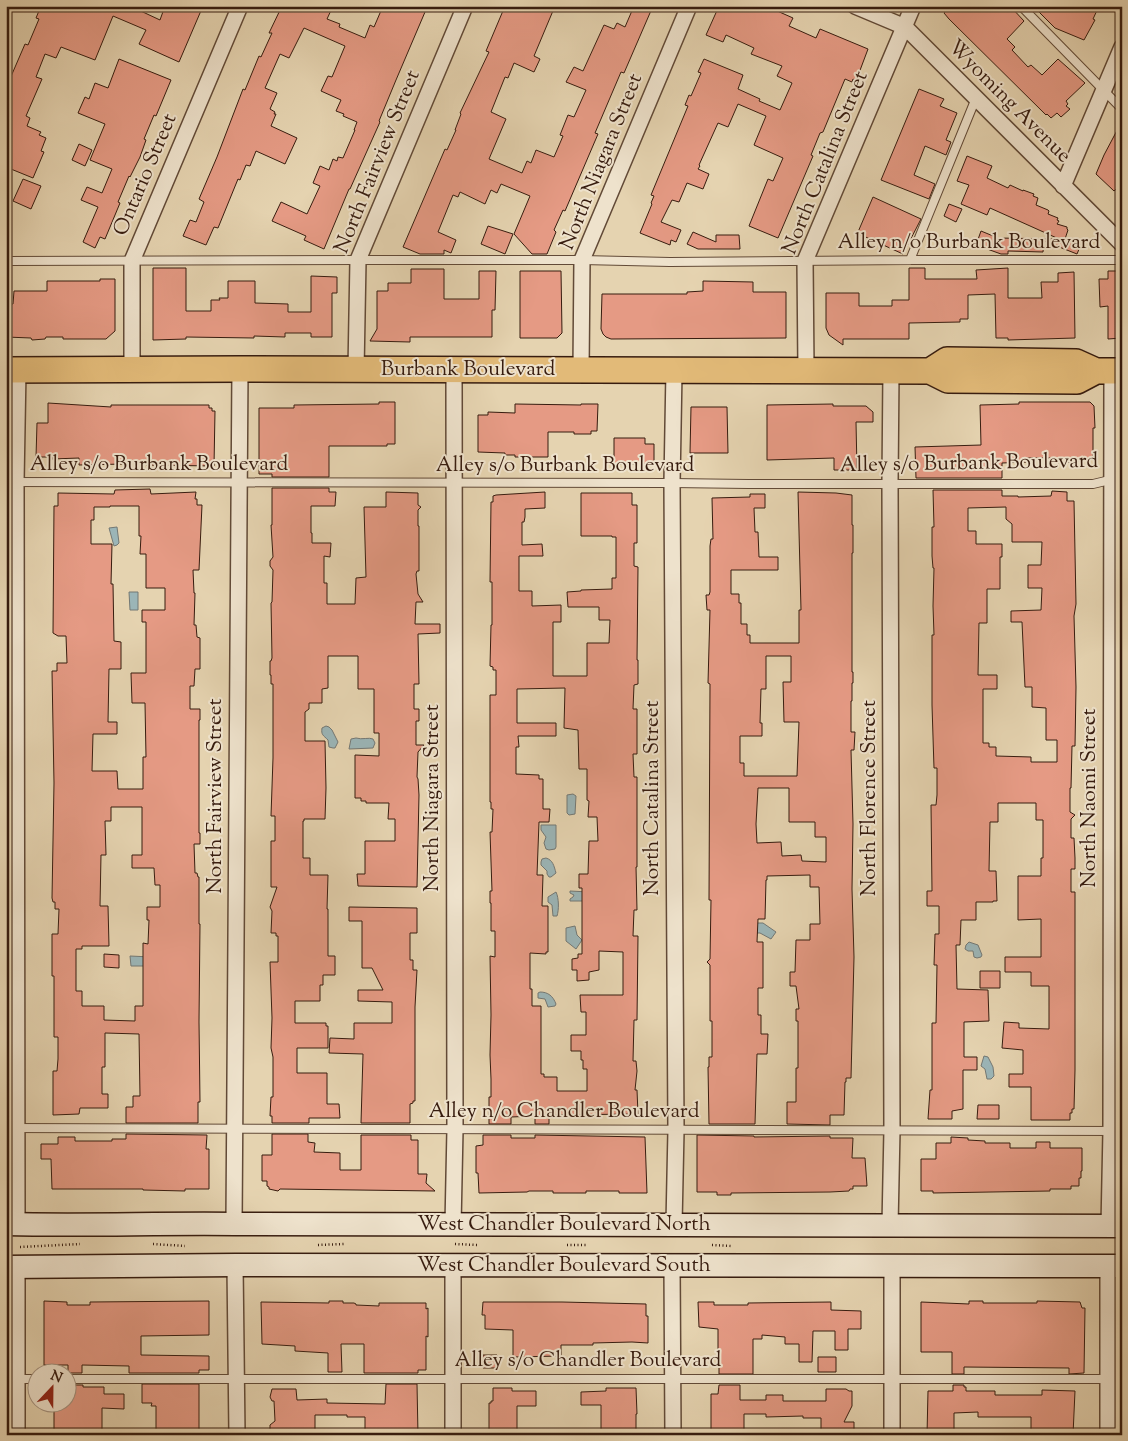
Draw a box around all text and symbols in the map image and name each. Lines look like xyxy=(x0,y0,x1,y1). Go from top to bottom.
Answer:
street label: Wyoming Avenue xyxy=(940,33,1078,171)
street label: North Fairview Street xyxy=(328,66,428,258)
street label: North Catalina Street xyxy=(775,67,877,259)
street label: North Niagara Street xyxy=(553,69,651,255)
street label: Ontario Street xyxy=(107,109,185,241)
street label: Alley n/o Burbank Boulevard xyxy=(838,228,1101,258)
street label: Burbank Boulevard xyxy=(381,355,555,385)
street label: Alley s/o Burbank Boulevard xyxy=(839,447,1099,481)
street label: Alley s/o Burbank Boulevard xyxy=(30,450,288,480)
street label: Alley s/o Burbank Boulevard xyxy=(436,451,694,481)
street label: North Fairview Street xyxy=(201,698,231,894)
street label: North Catalina Street xyxy=(638,700,668,896)
street label: North Florence Street xyxy=(855,700,885,896)
street label: North Niagara Street xyxy=(418,704,448,892)
street label: North Naomi Street xyxy=(1075,708,1105,888)
street label: Alley n/o Chandler Boulevard xyxy=(428,1097,700,1127)
street label: West Chandler Boulevard North xyxy=(417,1210,711,1240)
street label: West Chandler Boulevard South xyxy=(417,1251,711,1281)
street label: Alley s/o Chandler Boulevard xyxy=(455,1346,722,1376)
north arrow xyxy=(28,1364,78,1414)
text: N xyxy=(47,1366,65,1389)

